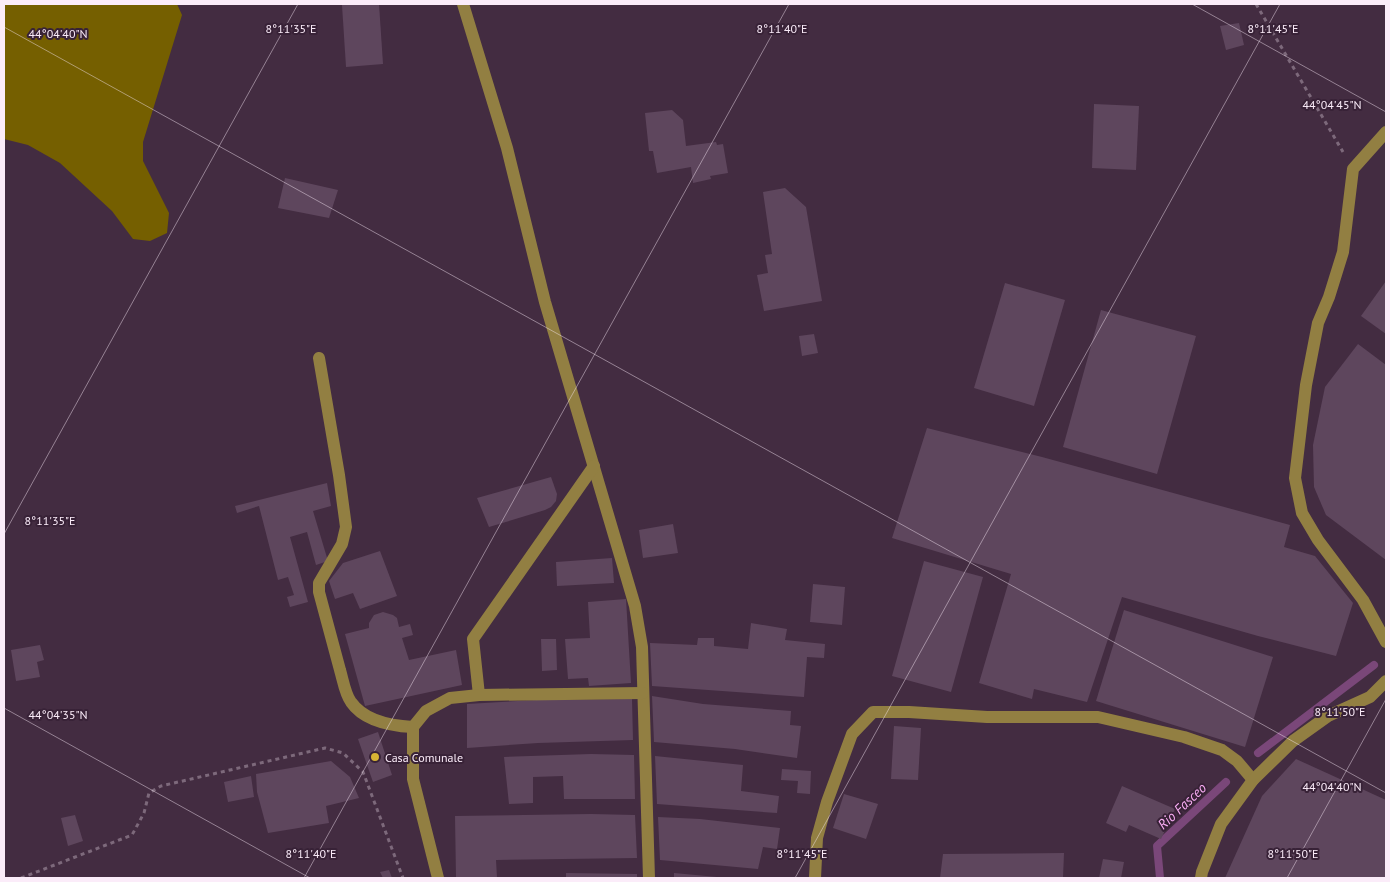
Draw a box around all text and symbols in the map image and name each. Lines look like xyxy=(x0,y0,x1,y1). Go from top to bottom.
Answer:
text: 8°11'35"E xyxy=(266,21,316,36)
text: 8°11'40"E xyxy=(757,21,807,36)
text: 8°11'45"E xyxy=(1248,21,1298,36)
text: 44°04'40"N xyxy=(28,26,88,41)
text: 44°04'45"N xyxy=(1302,97,1362,112)
text: 8°11'35"E xyxy=(25,513,75,528)
text: 8°11'50"E xyxy=(1315,704,1365,719)
text: 44°04'35"N xyxy=(28,707,88,722)
place label: Casa Comunale xyxy=(385,750,463,765)
marker: Casa Comunale xyxy=(369,751,381,763)
water label: Rio Fasceo xyxy=(1154,779,1210,833)
text: 44°04'40"N xyxy=(1302,779,1362,794)
text: 8°11'40"E xyxy=(286,846,336,861)
text: 8°11'45"E xyxy=(777,846,827,861)
text: 8°11'50"E xyxy=(1268,846,1318,861)

